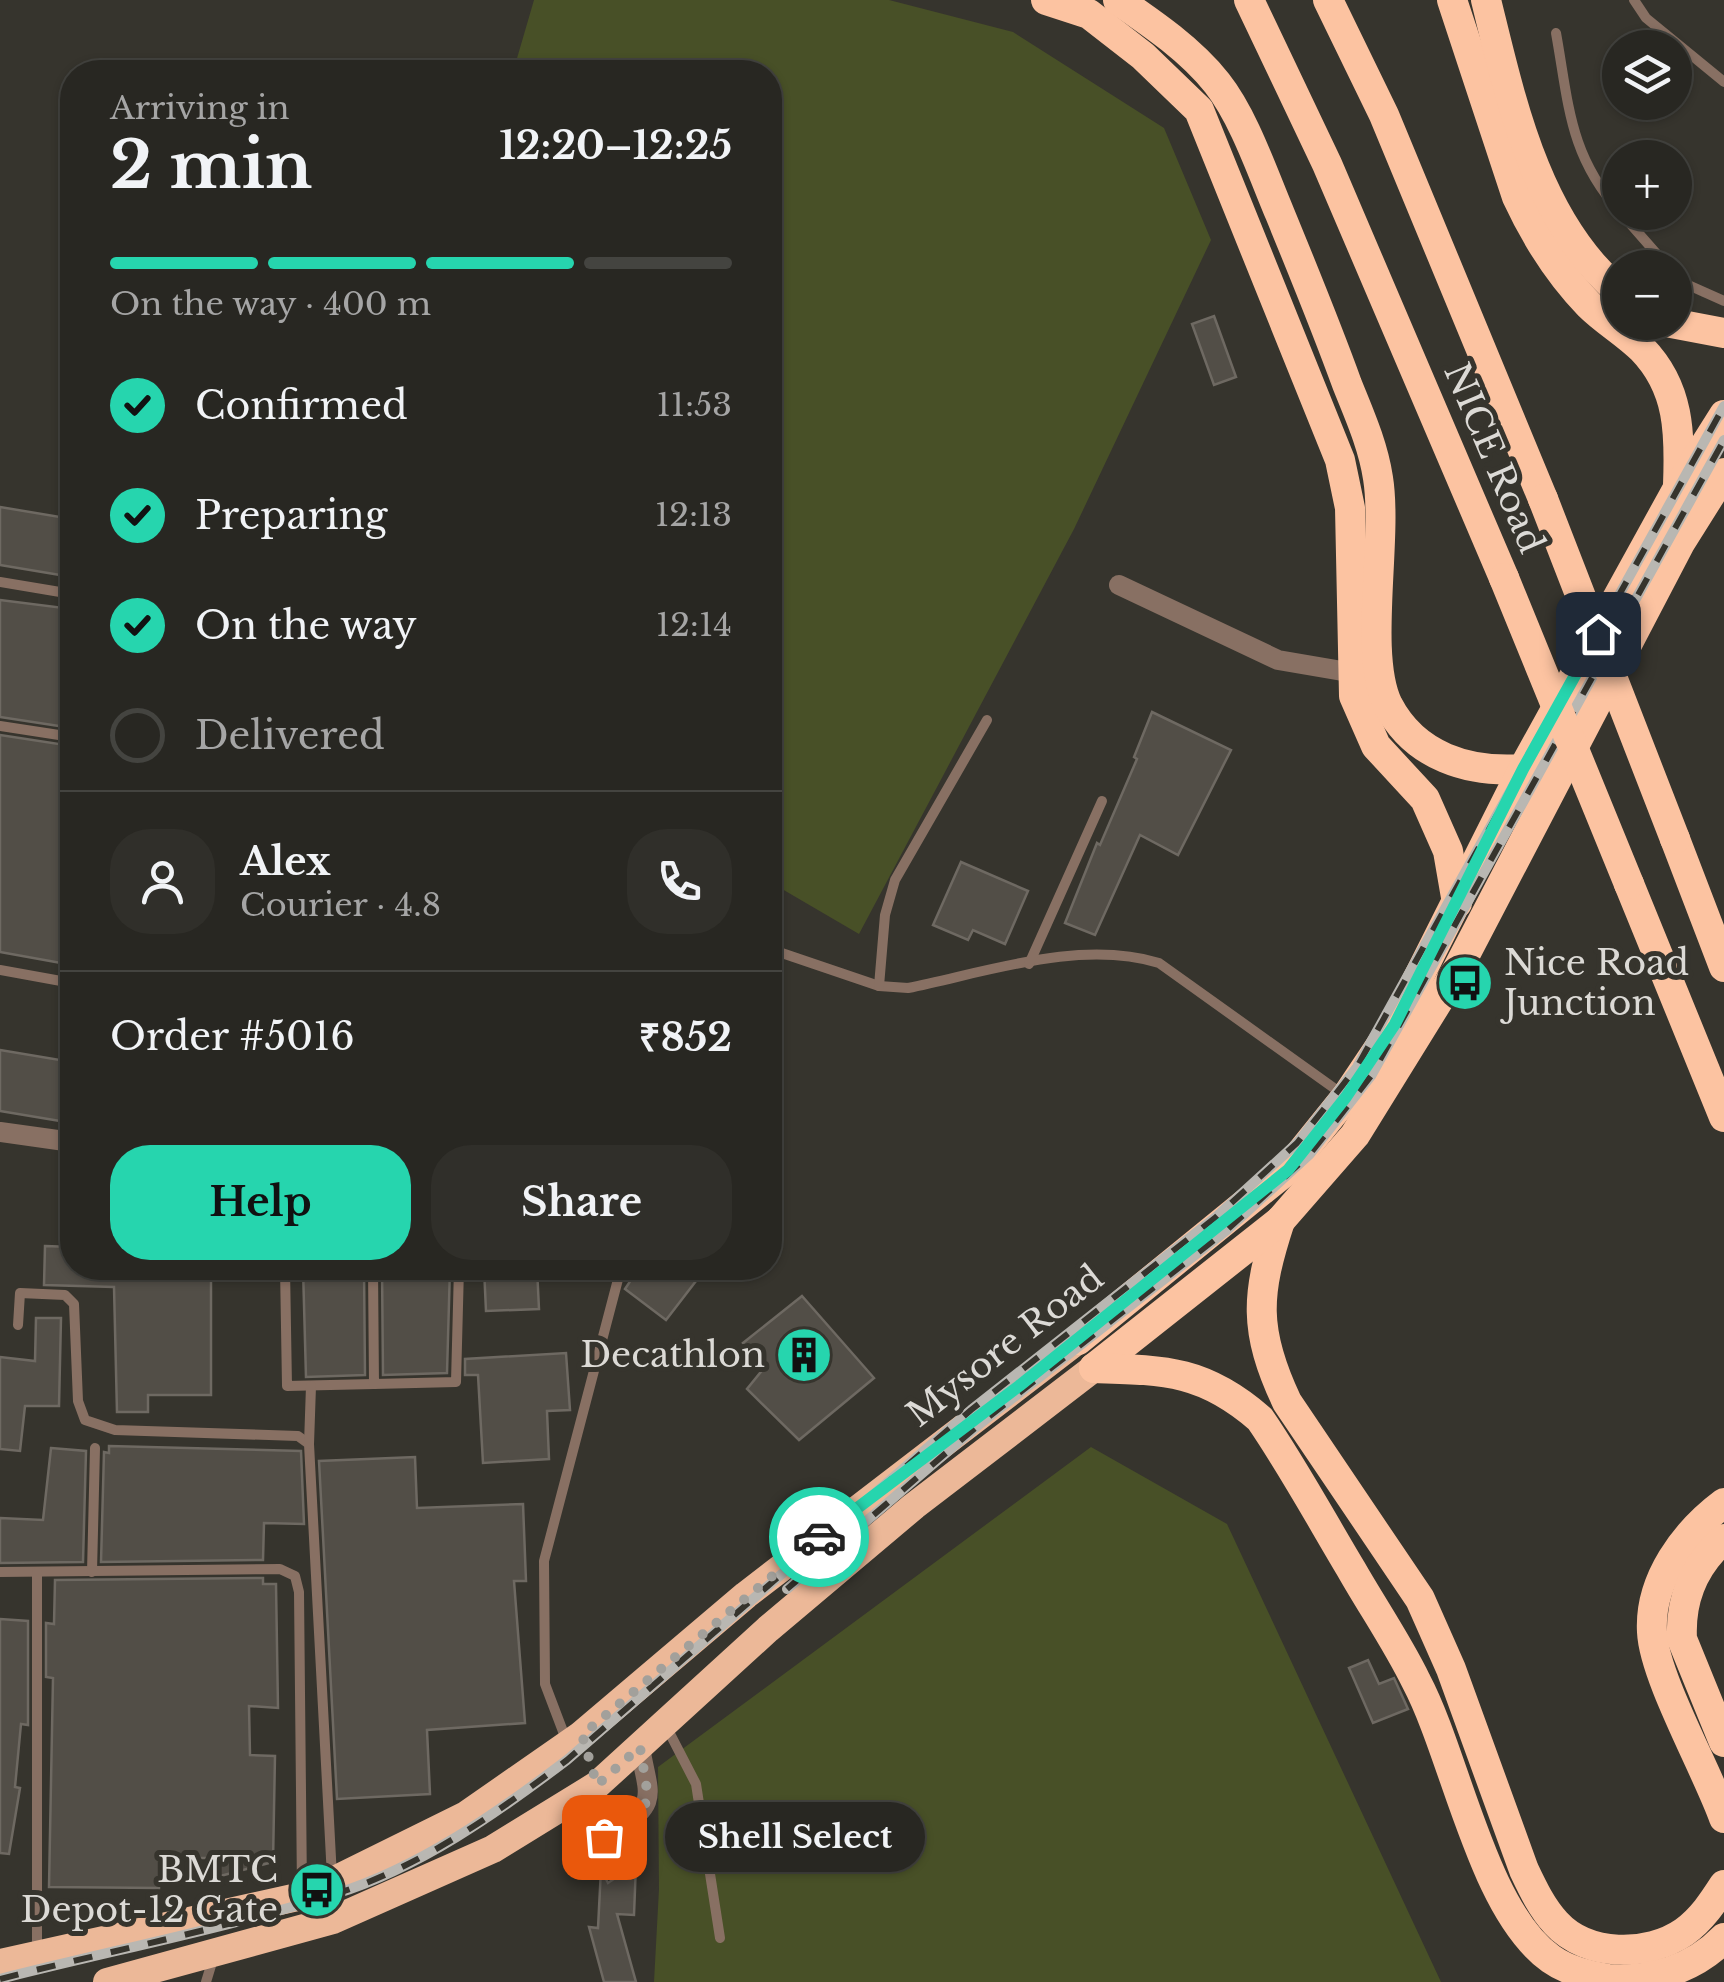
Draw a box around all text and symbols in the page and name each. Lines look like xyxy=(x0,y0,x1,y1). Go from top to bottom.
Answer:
map controls xyxy=(1602,30,1692,340)
button: layers xyxy=(1602,30,1692,120)
text: Arriving in xyxy=(110,88,289,128)
text: 12:20–12:25 xyxy=(499,122,732,169)
text: 2 min xyxy=(110,125,312,206)
button: + xyxy=(1602,140,1692,230)
button: − xyxy=(1602,250,1692,340)
text: On the way · 400 m xyxy=(110,284,431,324)
street label: NICE Road xyxy=(1435,356,1554,559)
icon: check xyxy=(110,378,165,433)
text: Confirmed xyxy=(195,382,408,429)
text: 11:53 xyxy=(656,385,732,425)
icon: check xyxy=(110,488,165,543)
text: Preparing xyxy=(195,492,387,539)
text: 12:13 xyxy=(655,495,732,535)
pin xyxy=(1556,592,1641,677)
icon: check xyxy=(110,598,165,653)
text: On the way xyxy=(195,602,417,649)
text: 12:14 xyxy=(656,605,732,645)
icon: home xyxy=(1571,607,1626,662)
text: Delivered xyxy=(195,712,385,759)
button: person xyxy=(110,829,215,934)
button: phone xyxy=(627,829,732,934)
text: Alex xyxy=(240,838,331,885)
text: Courier · 4.8 xyxy=(240,885,441,925)
place label: Nice Road Junction xyxy=(1500,941,1689,1024)
bus stop icon: Nice Road Junction xyxy=(1435,953,1495,1013)
text: Order #5016 xyxy=(110,1013,355,1060)
text: ₹852 xyxy=(639,1014,732,1061)
button: Help xyxy=(110,1145,411,1260)
button: Share xyxy=(431,1145,732,1260)
street label: Mysore Road xyxy=(898,1256,1111,1436)
building icon: Decathlon xyxy=(774,1325,834,1385)
place label: Decathlon xyxy=(580,1333,765,1376)
courier xyxy=(769,1487,869,1587)
icon: car xyxy=(792,1510,847,1565)
pin xyxy=(562,1795,647,1880)
callout: Shell Select xyxy=(664,1802,924,1872)
icon: bag xyxy=(577,1810,632,1865)
text: Shell Select xyxy=(698,1817,892,1857)
place label: BMTC Depot-12 Gate xyxy=(21,1848,278,1931)
bus stop icon: BMTC Depot-12 Gate xyxy=(287,1860,347,1920)

